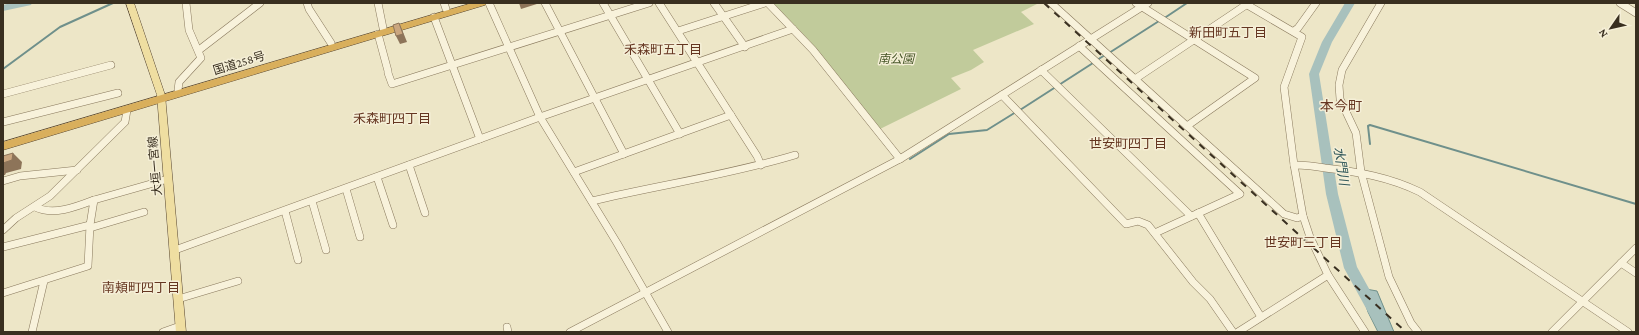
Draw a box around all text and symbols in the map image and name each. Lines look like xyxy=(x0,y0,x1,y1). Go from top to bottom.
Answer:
north arrow xyxy=(1591,8,1631,48)
district label: 新田町五丁目 xyxy=(1189,25,1267,40)
text: N xyxy=(1595,27,1610,40)
district label: 禾森町五丁目 xyxy=(624,42,702,57)
street label: 国道258号 xyxy=(211,48,267,78)
park label: 南公園 xyxy=(878,52,916,66)
district label: 本今町 xyxy=(1320,98,1362,114)
district label: 禾森町四丁目 xyxy=(353,111,431,126)
street label: 大垣一宮線 xyxy=(145,135,165,197)
district label: 世安町四丁目 xyxy=(1089,136,1167,151)
water label: 水門川 xyxy=(1331,146,1352,188)
district label: 世安町三丁目 xyxy=(1264,235,1342,250)
district label: 南頬町四丁目 xyxy=(102,280,180,295)

